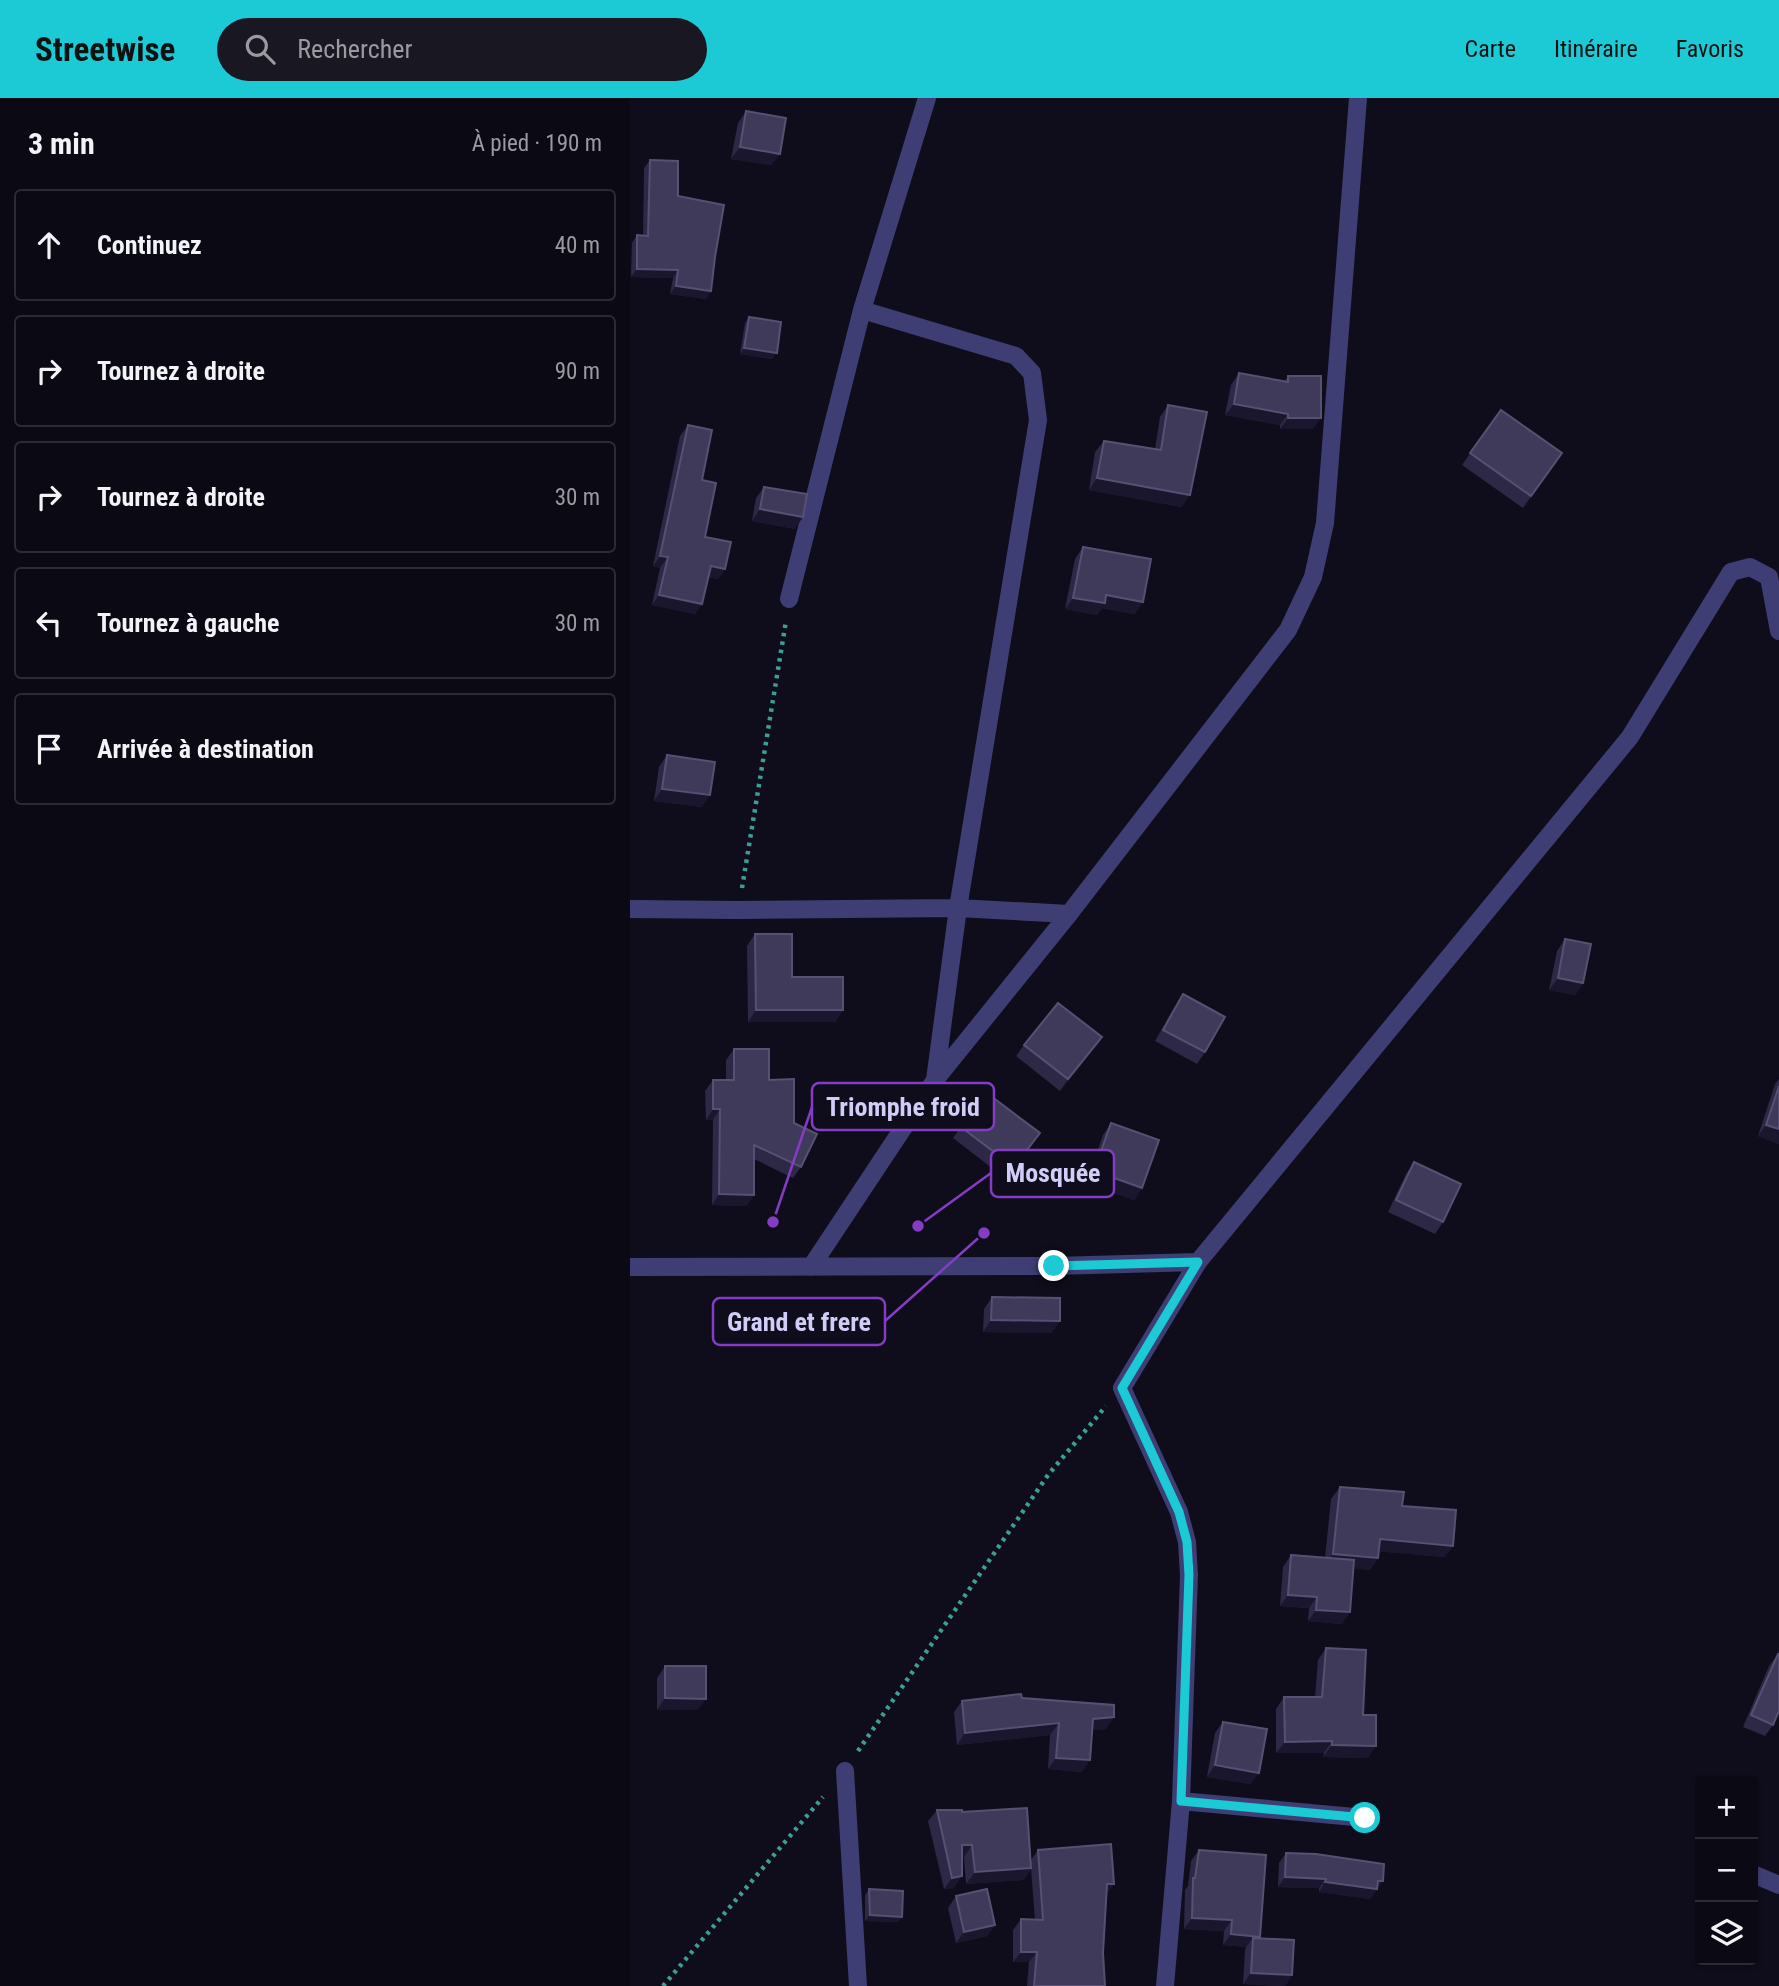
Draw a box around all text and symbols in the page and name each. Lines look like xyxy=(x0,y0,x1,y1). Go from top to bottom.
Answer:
search box xyxy=(217,18,707,81)
text: Streetwise xyxy=(35,30,175,69)
icon: search xyxy=(241,30,279,68)
text: Rechercher xyxy=(297,34,412,64)
text: Carte xyxy=(1465,35,1516,63)
text: Itinéraire xyxy=(1554,35,1638,63)
text: Favoris xyxy=(1676,35,1744,63)
text: 3 min xyxy=(28,126,95,161)
text: À pied · 190 m xyxy=(472,130,602,157)
icon: ahead xyxy=(30,226,68,264)
text: Continuez xyxy=(97,230,202,260)
text: 40 m xyxy=(555,232,600,259)
icon: right xyxy=(30,352,68,390)
text: Tournez à droite xyxy=(97,356,265,386)
text: 90 m xyxy=(555,358,600,385)
icon: right xyxy=(30,478,68,516)
text: Tournez à droite xyxy=(97,482,265,512)
text: 30 m xyxy=(555,484,600,511)
icon: left xyxy=(30,604,68,642)
text: Tournez à gauche xyxy=(97,608,279,638)
text: 30 m xyxy=(555,610,600,637)
icon: arrive xyxy=(30,730,68,768)
text: Arrivée à destination xyxy=(97,734,314,764)
callout: Triomphe froid xyxy=(812,1083,994,1130)
text: Triomphe froid xyxy=(826,1092,980,1122)
callout: Mosquée xyxy=(991,1150,1114,1197)
text: Mosquée xyxy=(1005,1158,1101,1188)
route end xyxy=(1038,1250,1069,1281)
callout: Grand et frere xyxy=(713,1298,885,1345)
text: Grand et frere xyxy=(727,1307,871,1337)
map controls xyxy=(1695,1776,1758,1965)
button: + xyxy=(1695,1776,1758,1839)
route start xyxy=(1349,1802,1380,1833)
button: − xyxy=(1695,1839,1758,1902)
button: layers xyxy=(1695,1902,1758,1965)

